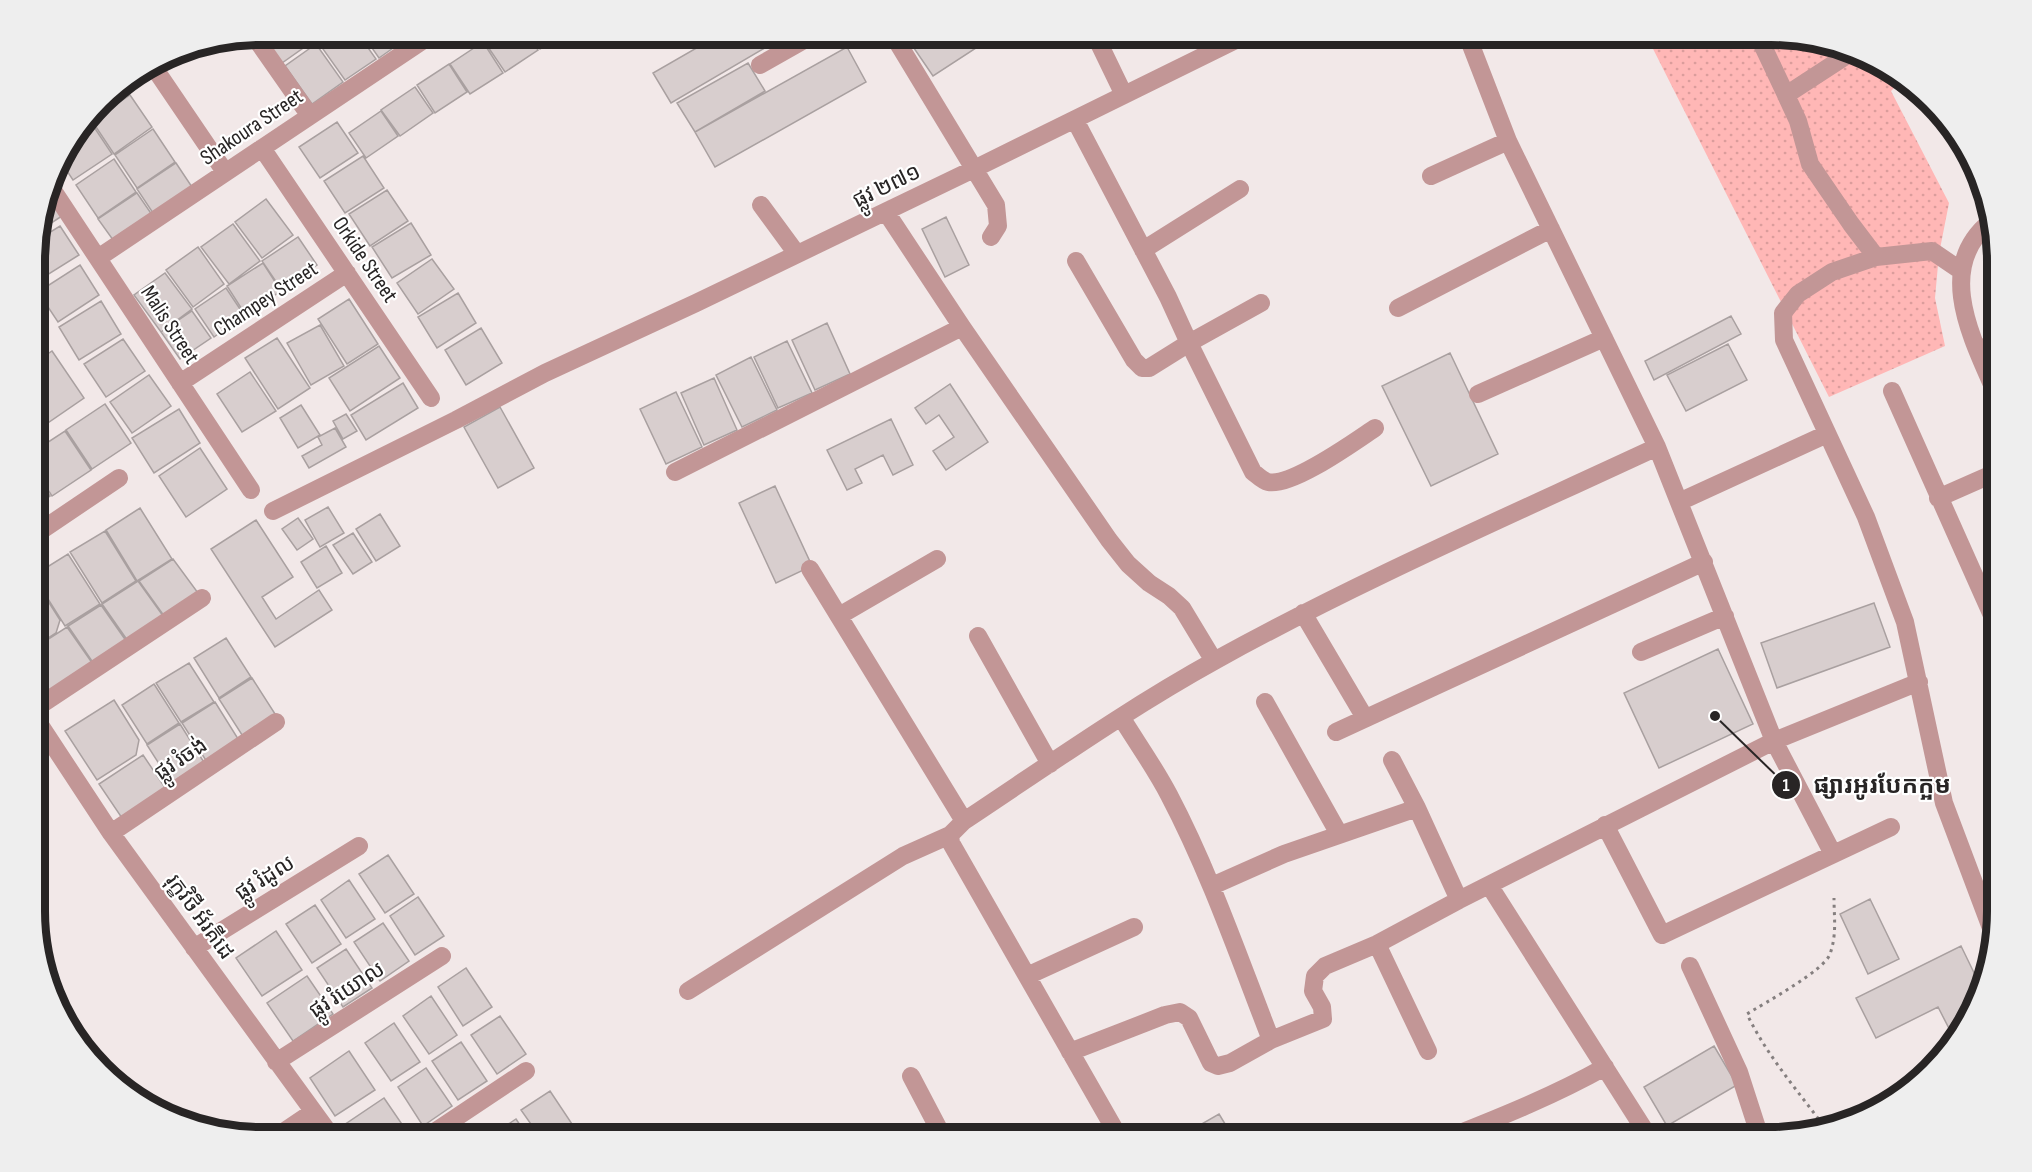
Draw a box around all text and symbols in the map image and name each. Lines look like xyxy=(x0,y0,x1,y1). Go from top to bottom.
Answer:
street label: Shakoura Street xyxy=(195,83,309,171)
street label: ផ្លូវ ២៧១ xyxy=(848,158,928,219)
street label: Orkide Street xyxy=(326,212,403,308)
street label: Champey Street xyxy=(209,255,323,343)
street label: Malis Street xyxy=(134,281,205,369)
street label: ផ្លូវ រំចង់ xyxy=(149,731,216,791)
callout: ផ្សារអូរបែកក្អម xyxy=(1771,764,1963,806)
text: ផ្សារអូរបែកក្អម xyxy=(1813,771,1951,800)
text: 1 xyxy=(1782,775,1790,796)
street label: ផ្លូវ រំដូល xyxy=(230,849,303,912)
street label: រុក្ខវិថី អ័រគីដេ xyxy=(160,868,241,965)
street label: ផ្លូវ រំយោល xyxy=(304,955,393,1029)

